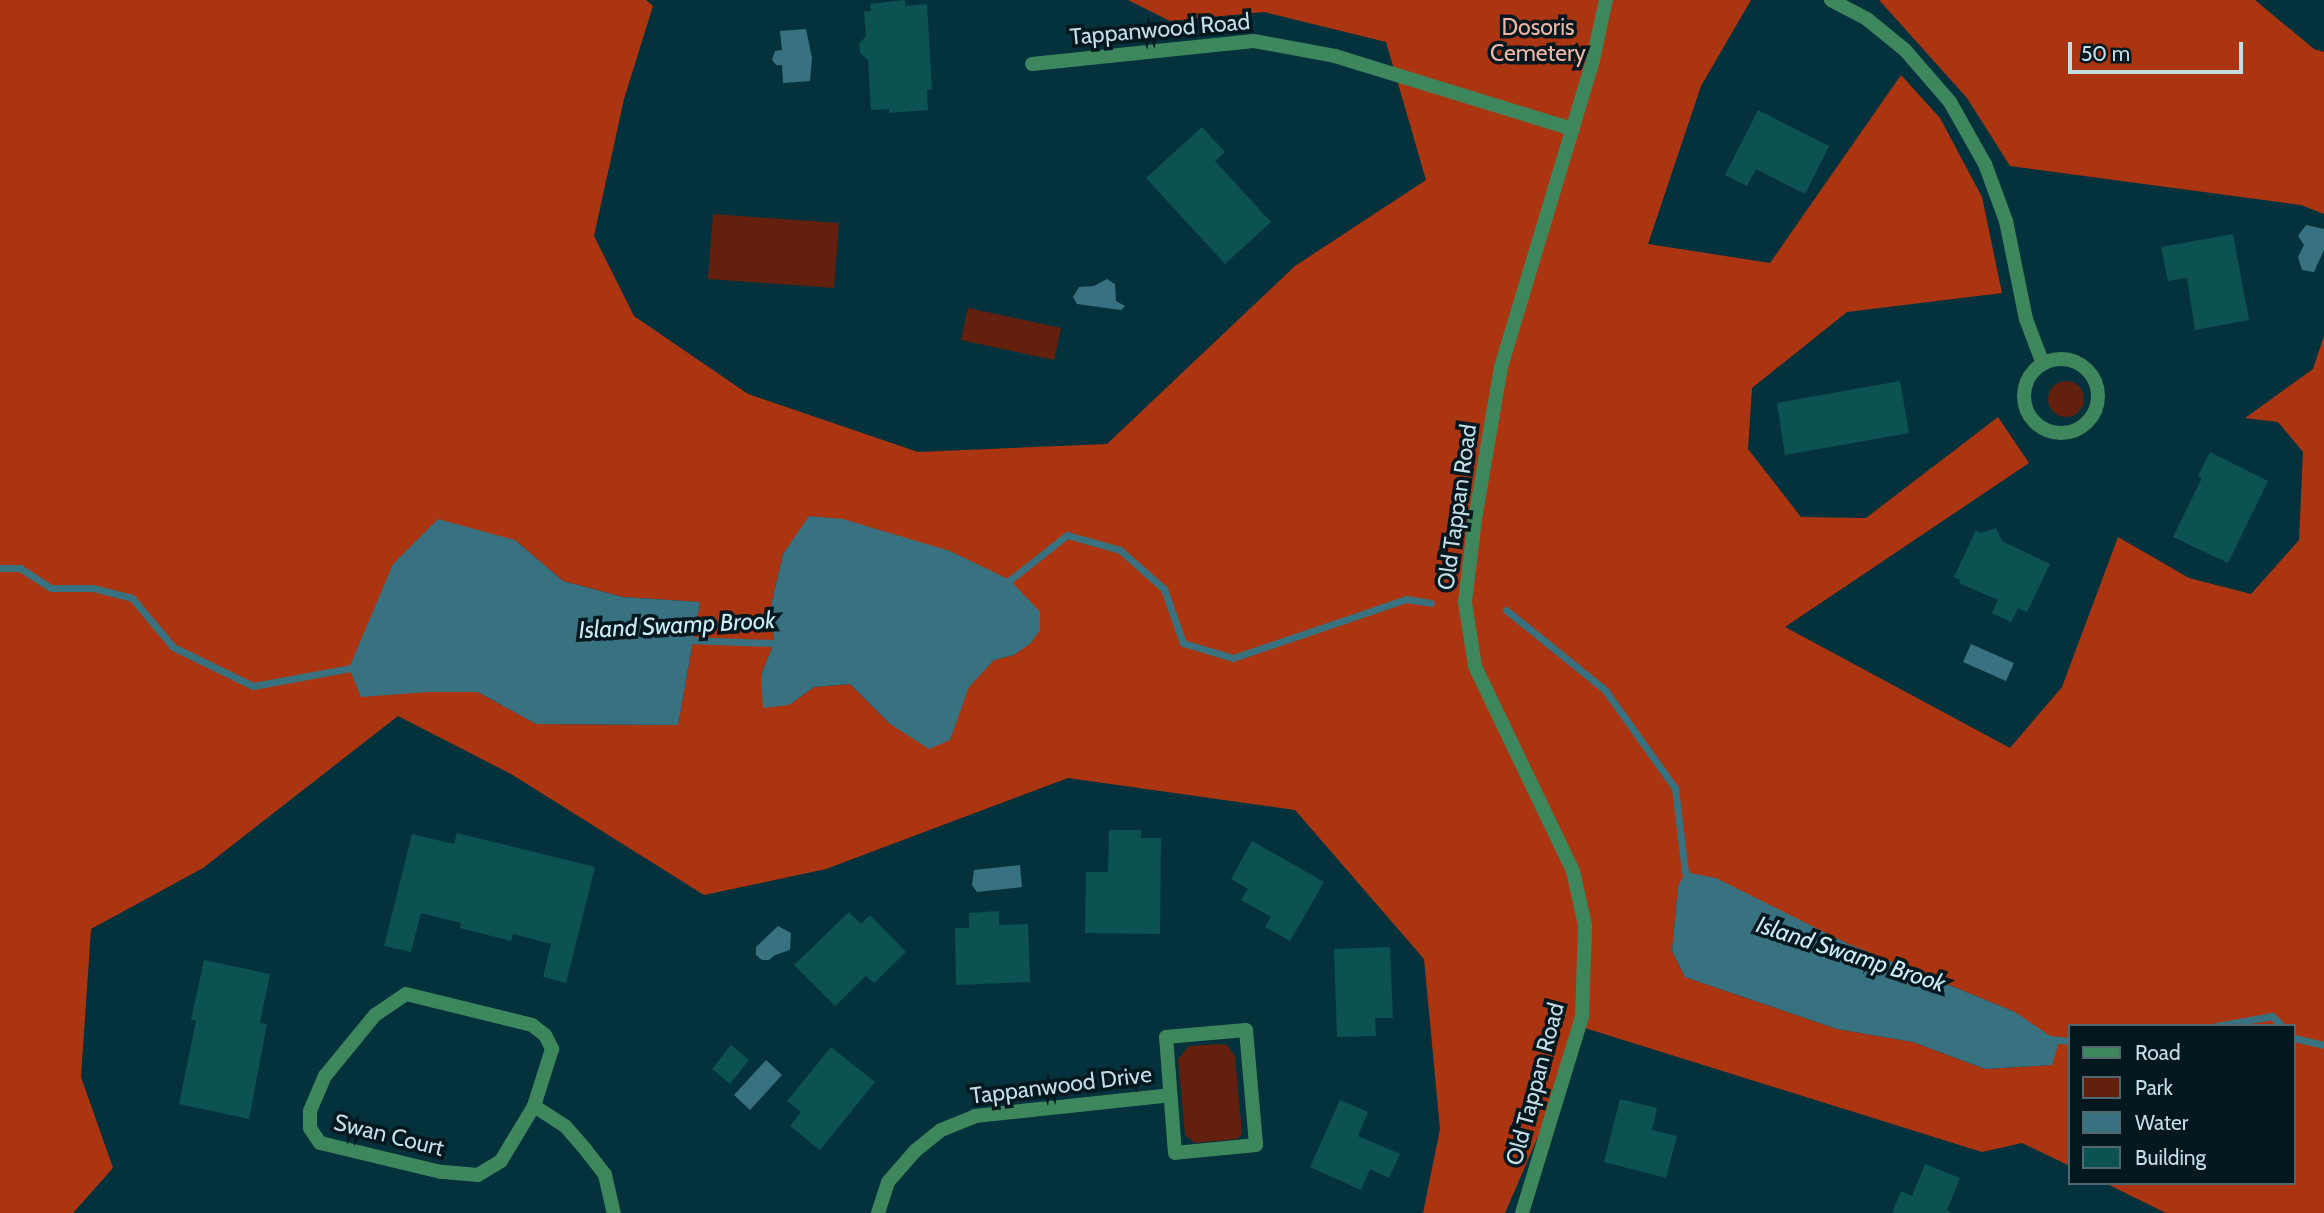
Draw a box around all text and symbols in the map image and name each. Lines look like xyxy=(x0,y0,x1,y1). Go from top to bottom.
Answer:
street label: Tappanwood Road xyxy=(1069,7,1251,51)
park label: Dosoris Cemetery xyxy=(1490,13,1586,67)
scale bar xyxy=(2072,28,2247,72)
text: 50 m xyxy=(2081,41,2130,66)
street label: Old Tappan Road xyxy=(1432,422,1482,592)
water label: Island Swamp Brook xyxy=(578,605,776,645)
water label: Island Swamp Brook xyxy=(1753,910,1949,998)
street label: Old Tappan Road xyxy=(1500,1000,1570,1168)
legend xyxy=(2068,1024,2296,1185)
text: Road xyxy=(2135,1040,2181,1065)
street label: Tappanwood Drive xyxy=(969,1060,1153,1110)
text: Park xyxy=(2135,1075,2173,1100)
street label: Swan Court xyxy=(331,1108,447,1162)
text: Water xyxy=(2135,1110,2188,1135)
text: Building xyxy=(2135,1145,2206,1170)

